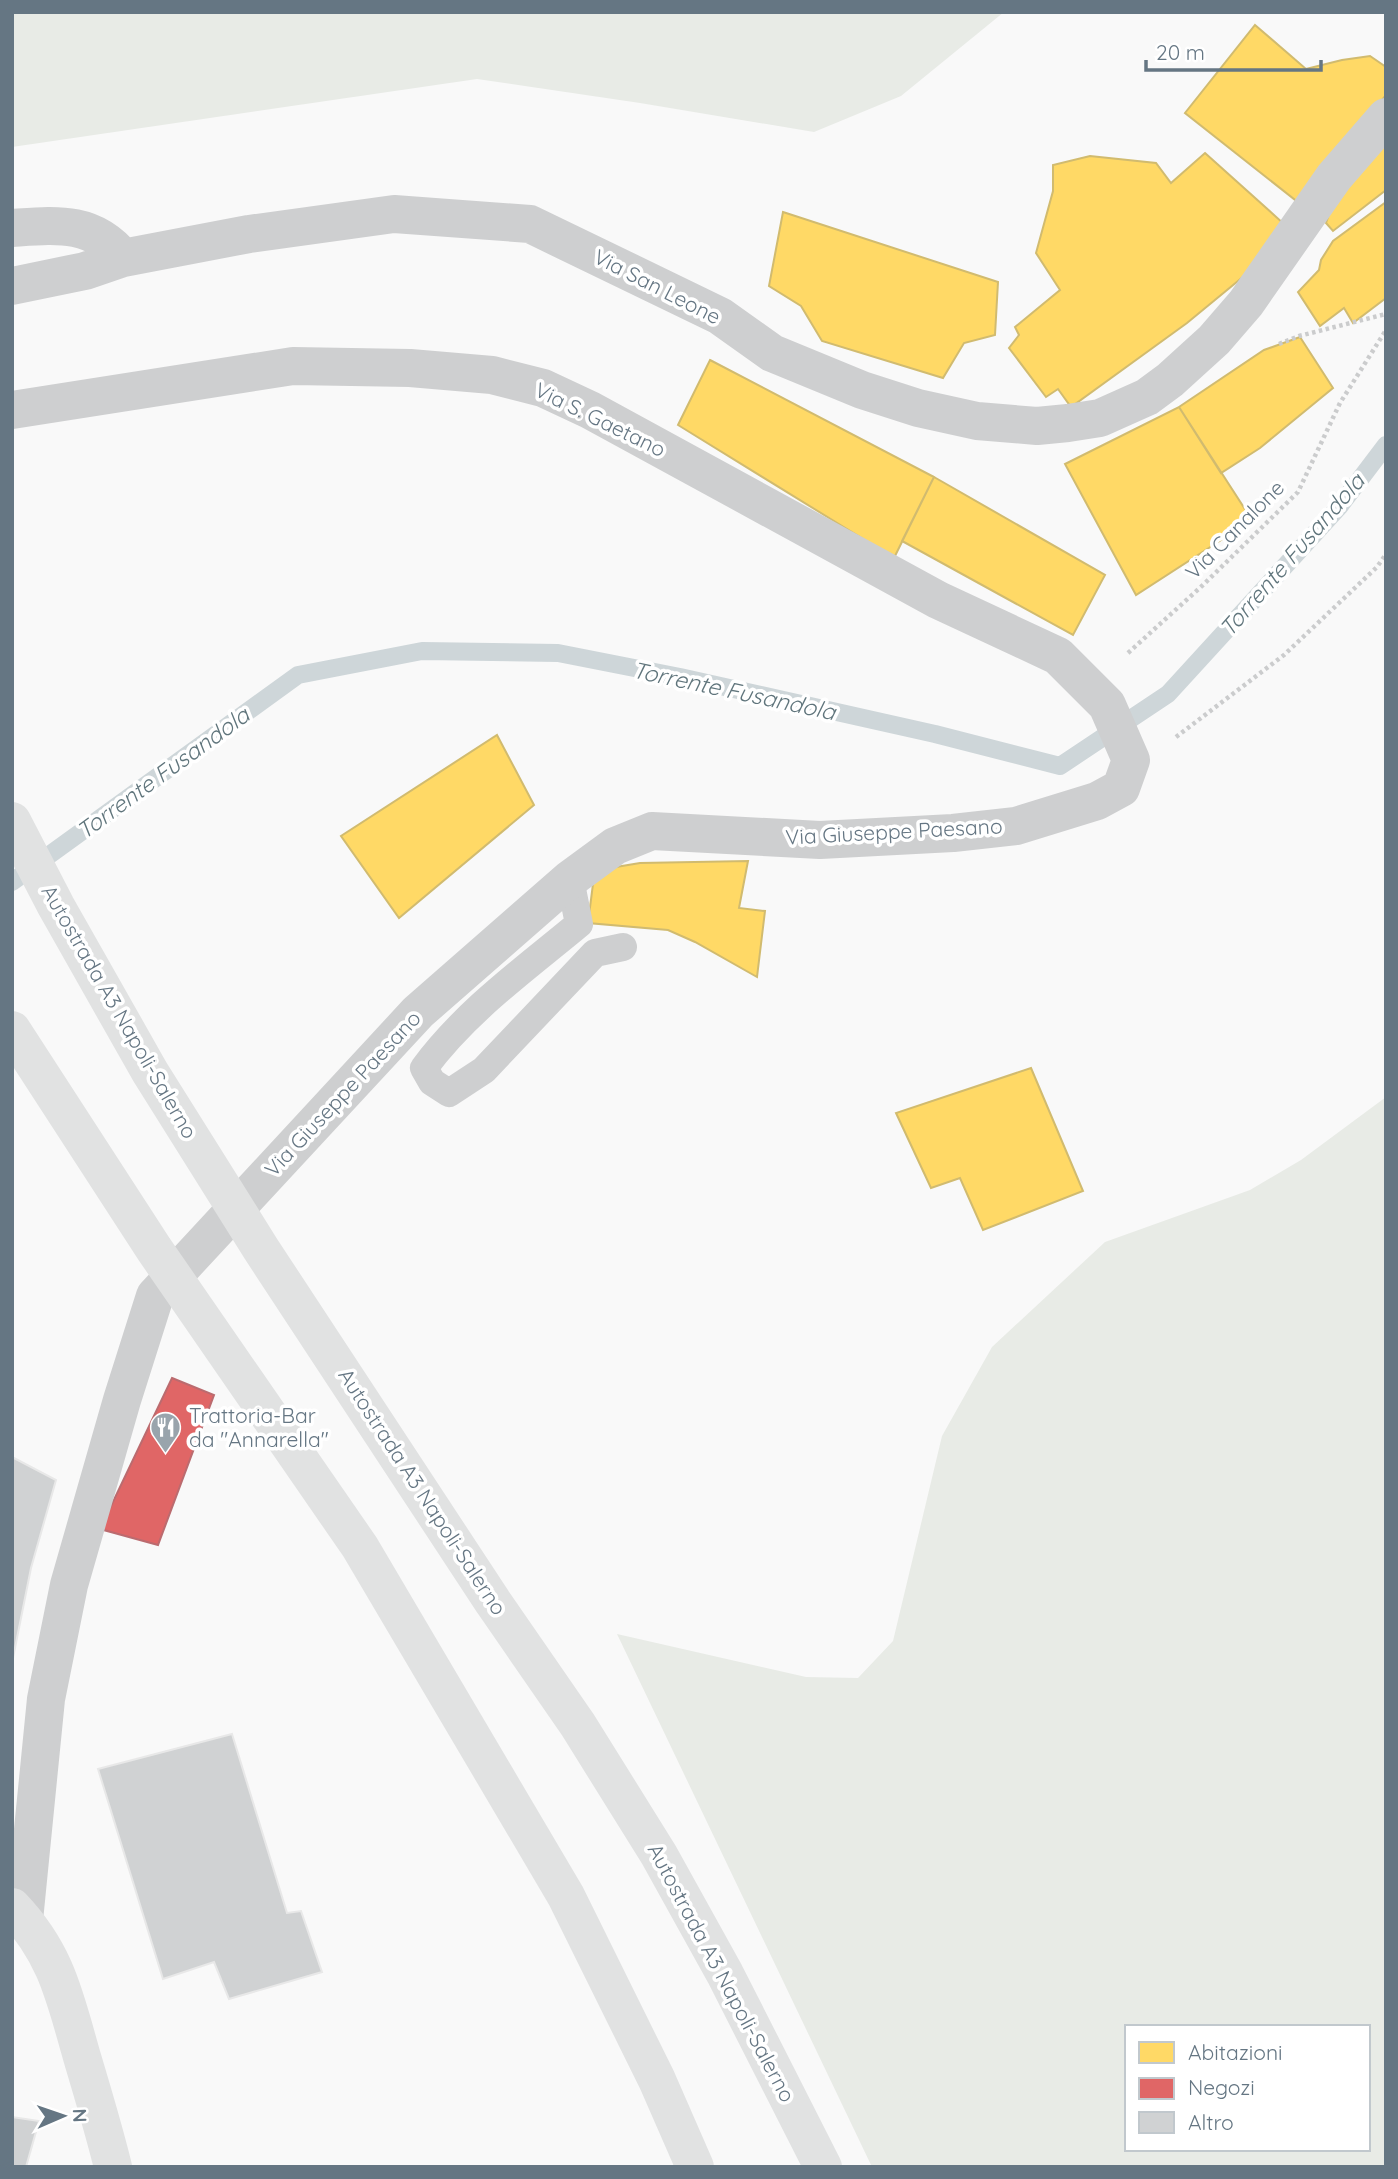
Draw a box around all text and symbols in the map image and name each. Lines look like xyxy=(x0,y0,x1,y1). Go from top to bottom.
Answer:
scale bar xyxy=(1146,28,1321,72)
text: 20 m xyxy=(1156,39,1205,65)
street label: Via San Leone xyxy=(590,243,725,329)
street label: Via S. Gaetano xyxy=(531,376,670,462)
water label: Torrente Fusandola xyxy=(1213,466,1371,642)
street label: Via Canalone xyxy=(1179,474,1289,584)
water label: Torrente Fusandola xyxy=(630,655,839,726)
water label: Torrente Fusandola xyxy=(71,700,256,845)
street label: Via Giuseppe Paesano xyxy=(785,812,1003,850)
street label: Autostrada A3 Napoli-Salerno xyxy=(36,880,203,1143)
street label: Via Giuseppe Paesano xyxy=(259,1005,426,1182)
street label: Autostrada A3 Napoli-Salerno xyxy=(333,1363,512,1620)
place label: Trattoria-Bar da "Annarella" xyxy=(189,1402,329,1452)
restaurant icon: Trattoria-Bar da "Annarella" xyxy=(149,1411,183,1455)
street label: Autostrada A3 Napoli-Salerno xyxy=(643,1839,801,2106)
legend xyxy=(1125,2025,1370,2151)
text: Abitazioni xyxy=(1188,2039,1283,2065)
text: Negozi xyxy=(1188,2074,1255,2100)
north arrow xyxy=(28,2081,98,2151)
text: N xyxy=(68,2108,92,2123)
text: Altro xyxy=(1188,2109,1234,2135)

